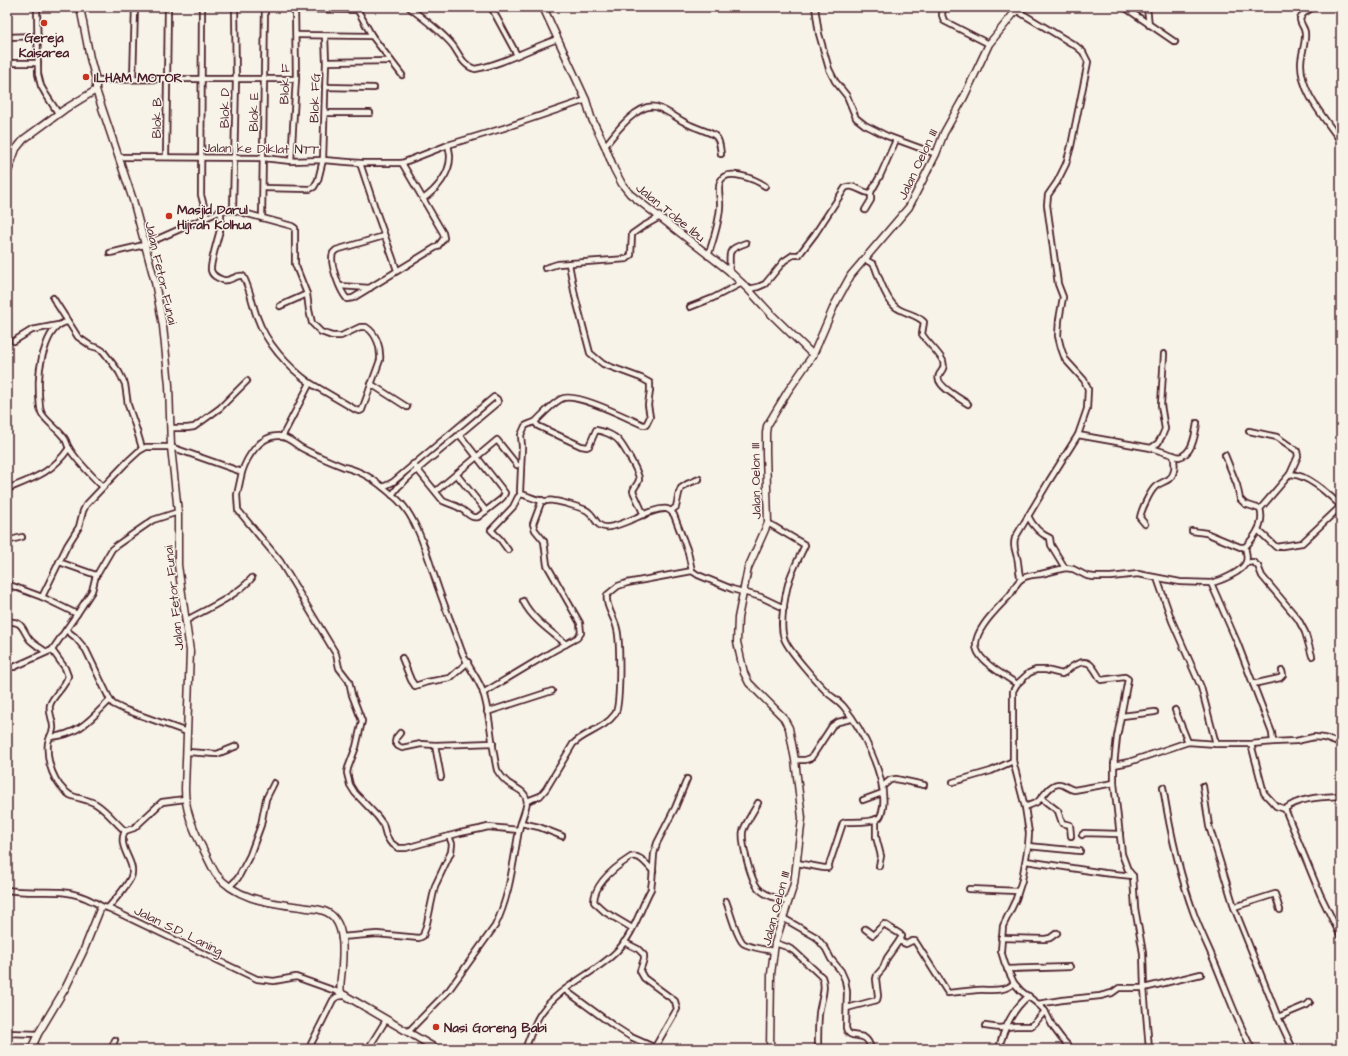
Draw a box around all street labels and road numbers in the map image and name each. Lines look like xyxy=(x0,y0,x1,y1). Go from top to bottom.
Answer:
street label: Blok F xyxy=(275,63,295,105)
street label: Blok FG xyxy=(305,73,325,123)
street label: Blok D xyxy=(216,87,234,128)
street label: Blok E xyxy=(245,92,263,132)
street label: Blok B xyxy=(148,97,166,139)
street label: Jalan Oelon III xyxy=(894,126,942,203)
street label: Jalan ke Diklat NTT xyxy=(203,139,320,159)
street label: Jalan Tobe Ibu xyxy=(632,179,709,247)
street label: Jalan Fetor Funai xyxy=(140,220,182,327)
street label: Jalan Oelon III xyxy=(746,443,766,519)
street label: Jalan Fetor Funai xyxy=(160,544,188,651)
street label: Jalan Oelon III xyxy=(757,869,795,948)
street label: Jalan S.D. Laning xyxy=(131,902,226,961)

